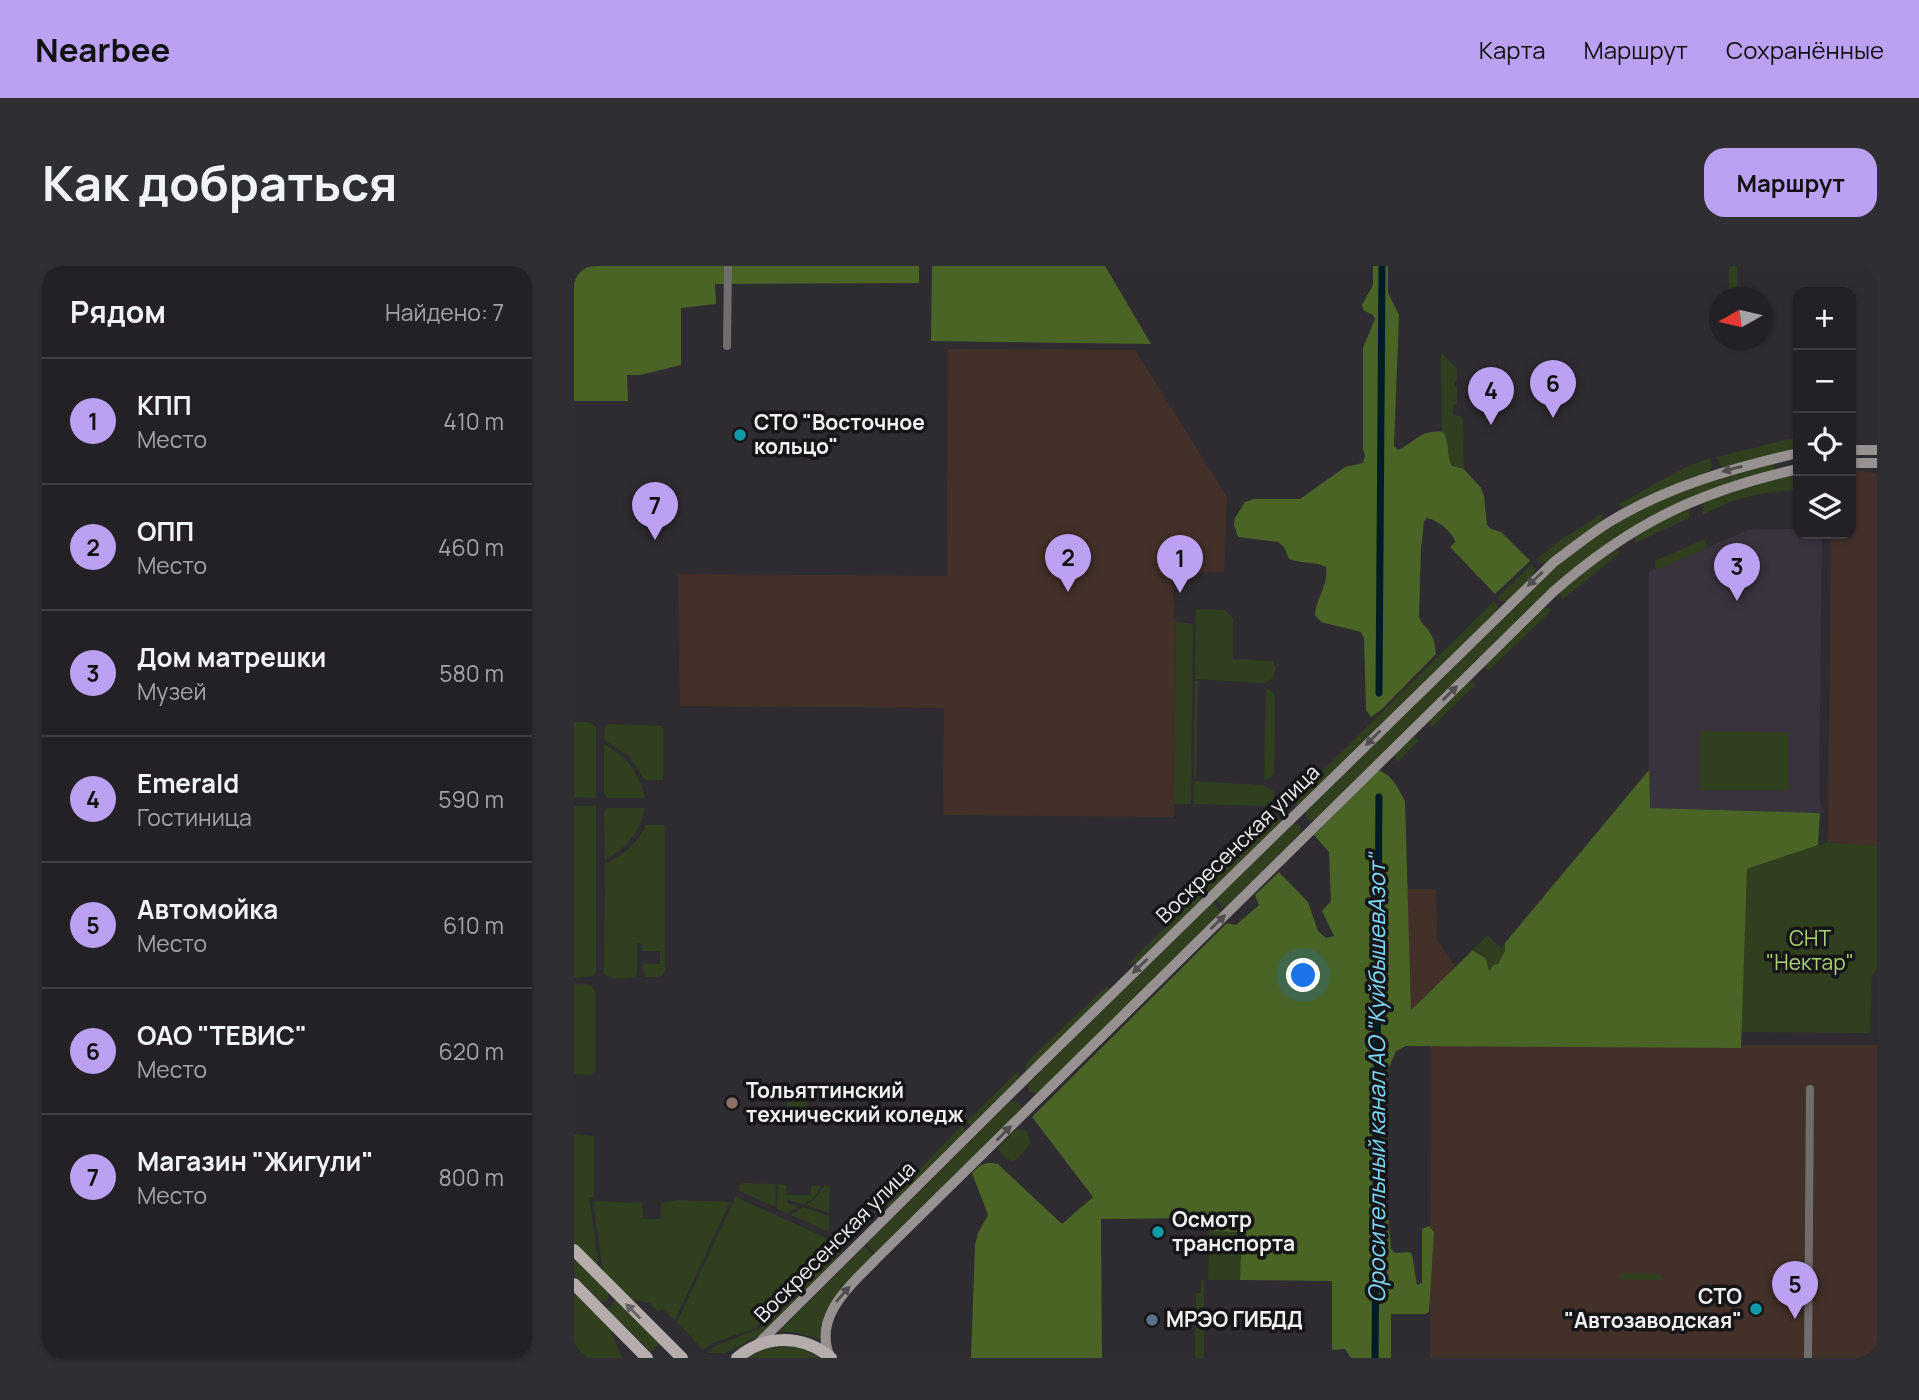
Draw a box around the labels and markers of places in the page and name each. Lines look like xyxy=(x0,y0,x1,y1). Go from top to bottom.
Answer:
pin: 6 xyxy=(1530,360,1576,418)
pin: 4 xyxy=(1468,367,1514,425)
place label: СТО "Восточное кольцо" xyxy=(754,408,925,460)
marker: СТО "Восточное кольцо" xyxy=(732,427,748,443)
pin: 7 xyxy=(632,482,678,540)
pin: 2 xyxy=(1045,534,1091,592)
pin: 1 xyxy=(1157,535,1203,593)
pin: 3 xyxy=(1714,543,1760,601)
place label: Тольяттинский технический коледж xyxy=(746,1076,964,1128)
marker: Тольяттинский технический коледж xyxy=(724,1095,740,1111)
place label: Осмотр транспорта xyxy=(1172,1205,1295,1257)
marker: Осмотр транспорта xyxy=(1150,1224,1166,1240)
pin: 5 xyxy=(1772,1261,1818,1319)
place label: СТО "Автозаводская" xyxy=(1564,1282,1742,1334)
marker: СТО "Автозаводская" xyxy=(1748,1301,1764,1317)
place label: МРЭО ГИБДД xyxy=(1166,1305,1303,1333)
marker: МРЭО ГИБДД xyxy=(1144,1312,1160,1328)

